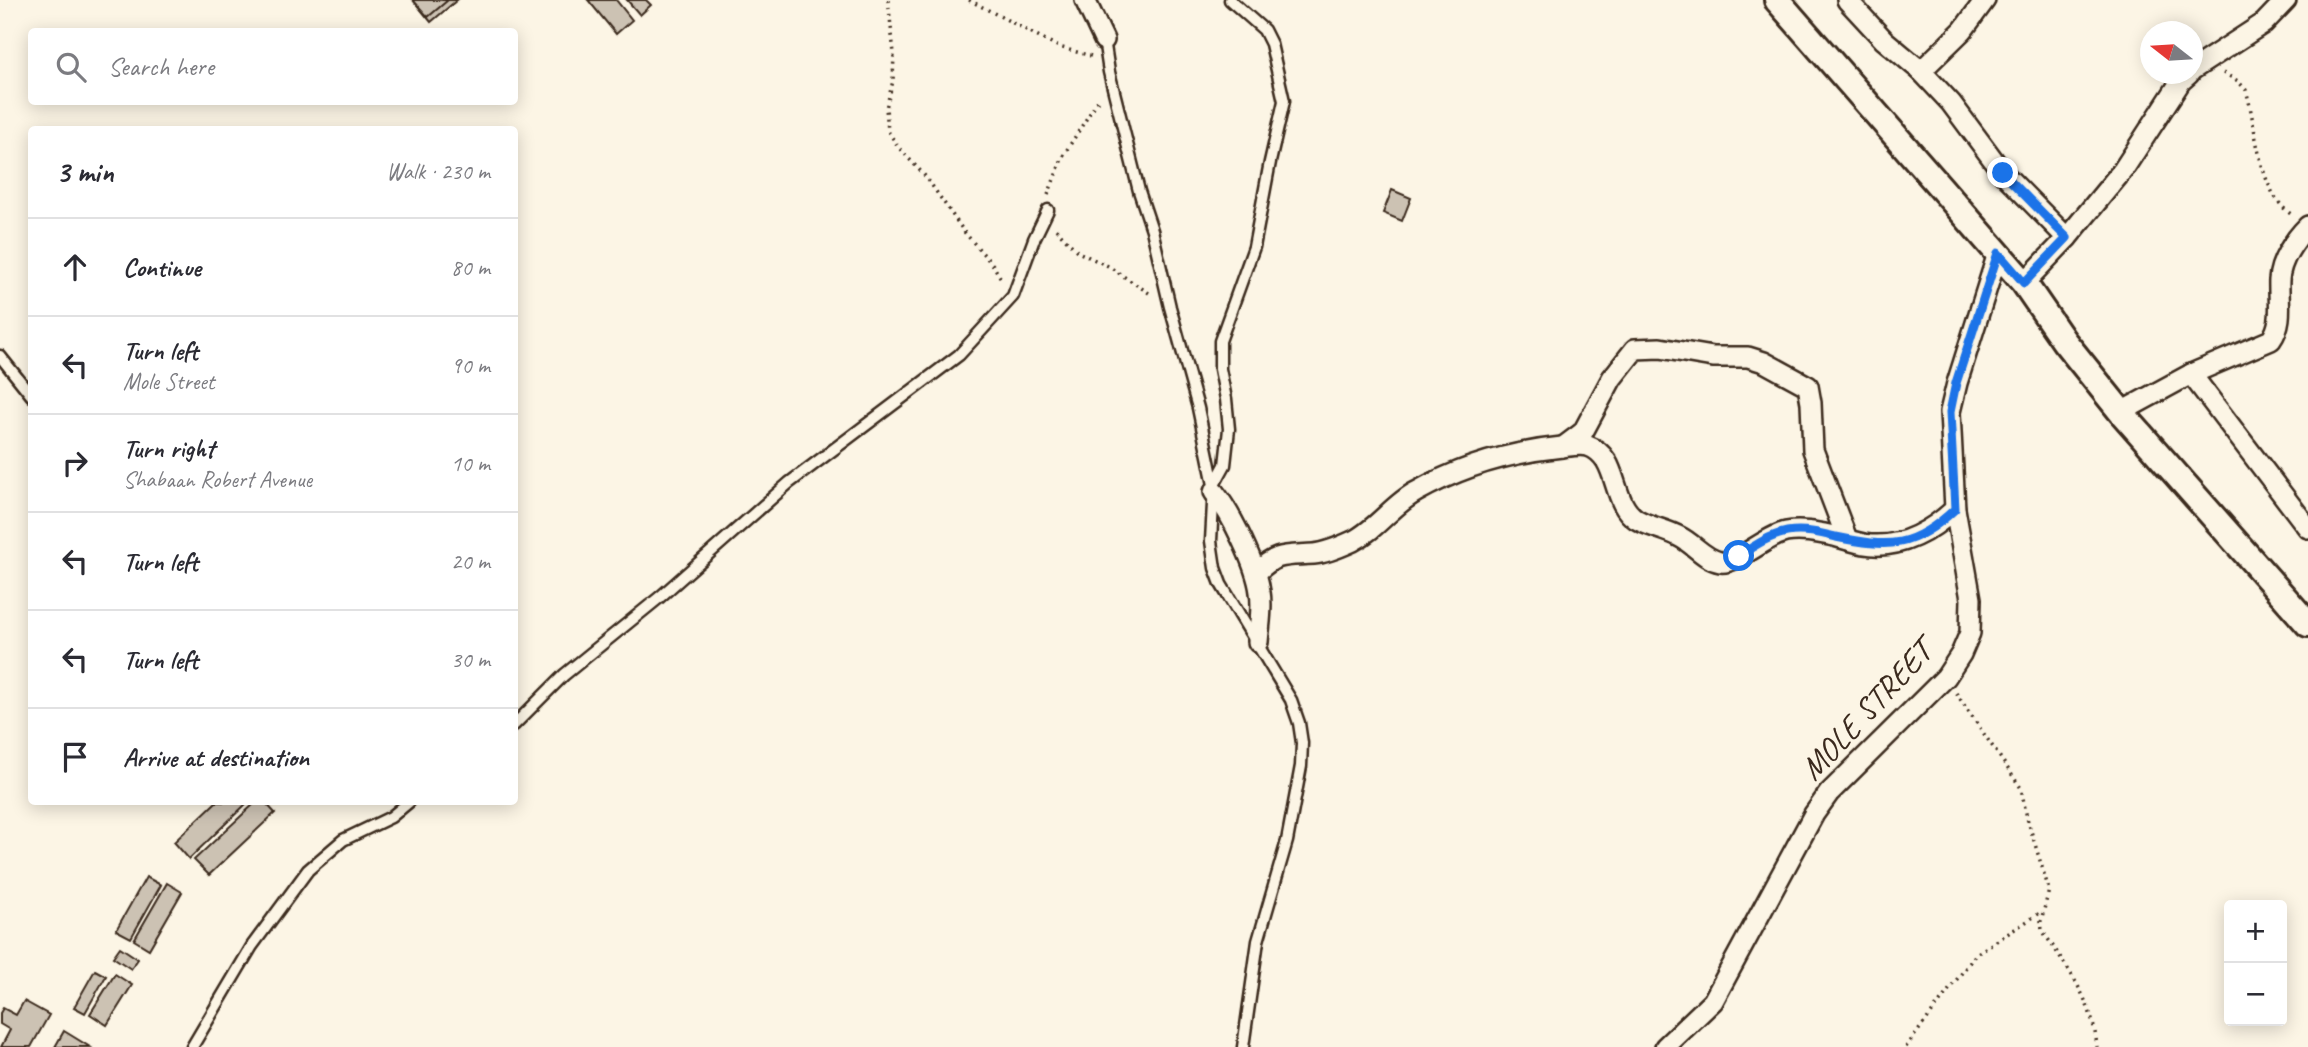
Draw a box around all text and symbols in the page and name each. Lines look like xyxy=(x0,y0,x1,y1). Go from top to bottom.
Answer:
north arrow xyxy=(2140,21,2203,84)
search box xyxy=(28,28,518,105)
icon: search xyxy=(52,48,90,86)
text: Search here xyxy=(108,50,214,83)
text: 3 min xyxy=(56,153,113,191)
text: Walk · 230 m xyxy=(386,157,490,186)
route end xyxy=(1987,157,2018,188)
icon: ahead xyxy=(56,248,94,286)
text: Continue xyxy=(123,251,201,284)
text: 80 m xyxy=(451,253,490,282)
text: Turn left xyxy=(123,334,198,367)
icon: left xyxy=(56,346,94,384)
text: 90 m xyxy=(451,351,490,380)
text: Mole Street xyxy=(123,367,214,396)
text: Turn right xyxy=(123,432,214,465)
icon: right xyxy=(56,444,94,482)
text: 10 m xyxy=(451,449,490,478)
text: Shabaan Robert Avenue xyxy=(123,465,312,494)
route start xyxy=(1723,540,1754,571)
icon: left xyxy=(56,542,94,580)
text: Turn left xyxy=(123,545,198,578)
text: 20 m xyxy=(451,547,490,576)
street label: MOLE STREET xyxy=(1791,626,1947,789)
icon: left xyxy=(56,640,94,678)
text: Turn left xyxy=(123,643,198,676)
text: 30 m xyxy=(451,645,490,674)
icon: arrive xyxy=(56,738,94,776)
text: Arrive at destination xyxy=(123,741,309,774)
map controls xyxy=(2224,900,2287,1026)
button: + xyxy=(2224,900,2287,963)
button: − xyxy=(2224,963,2287,1026)

